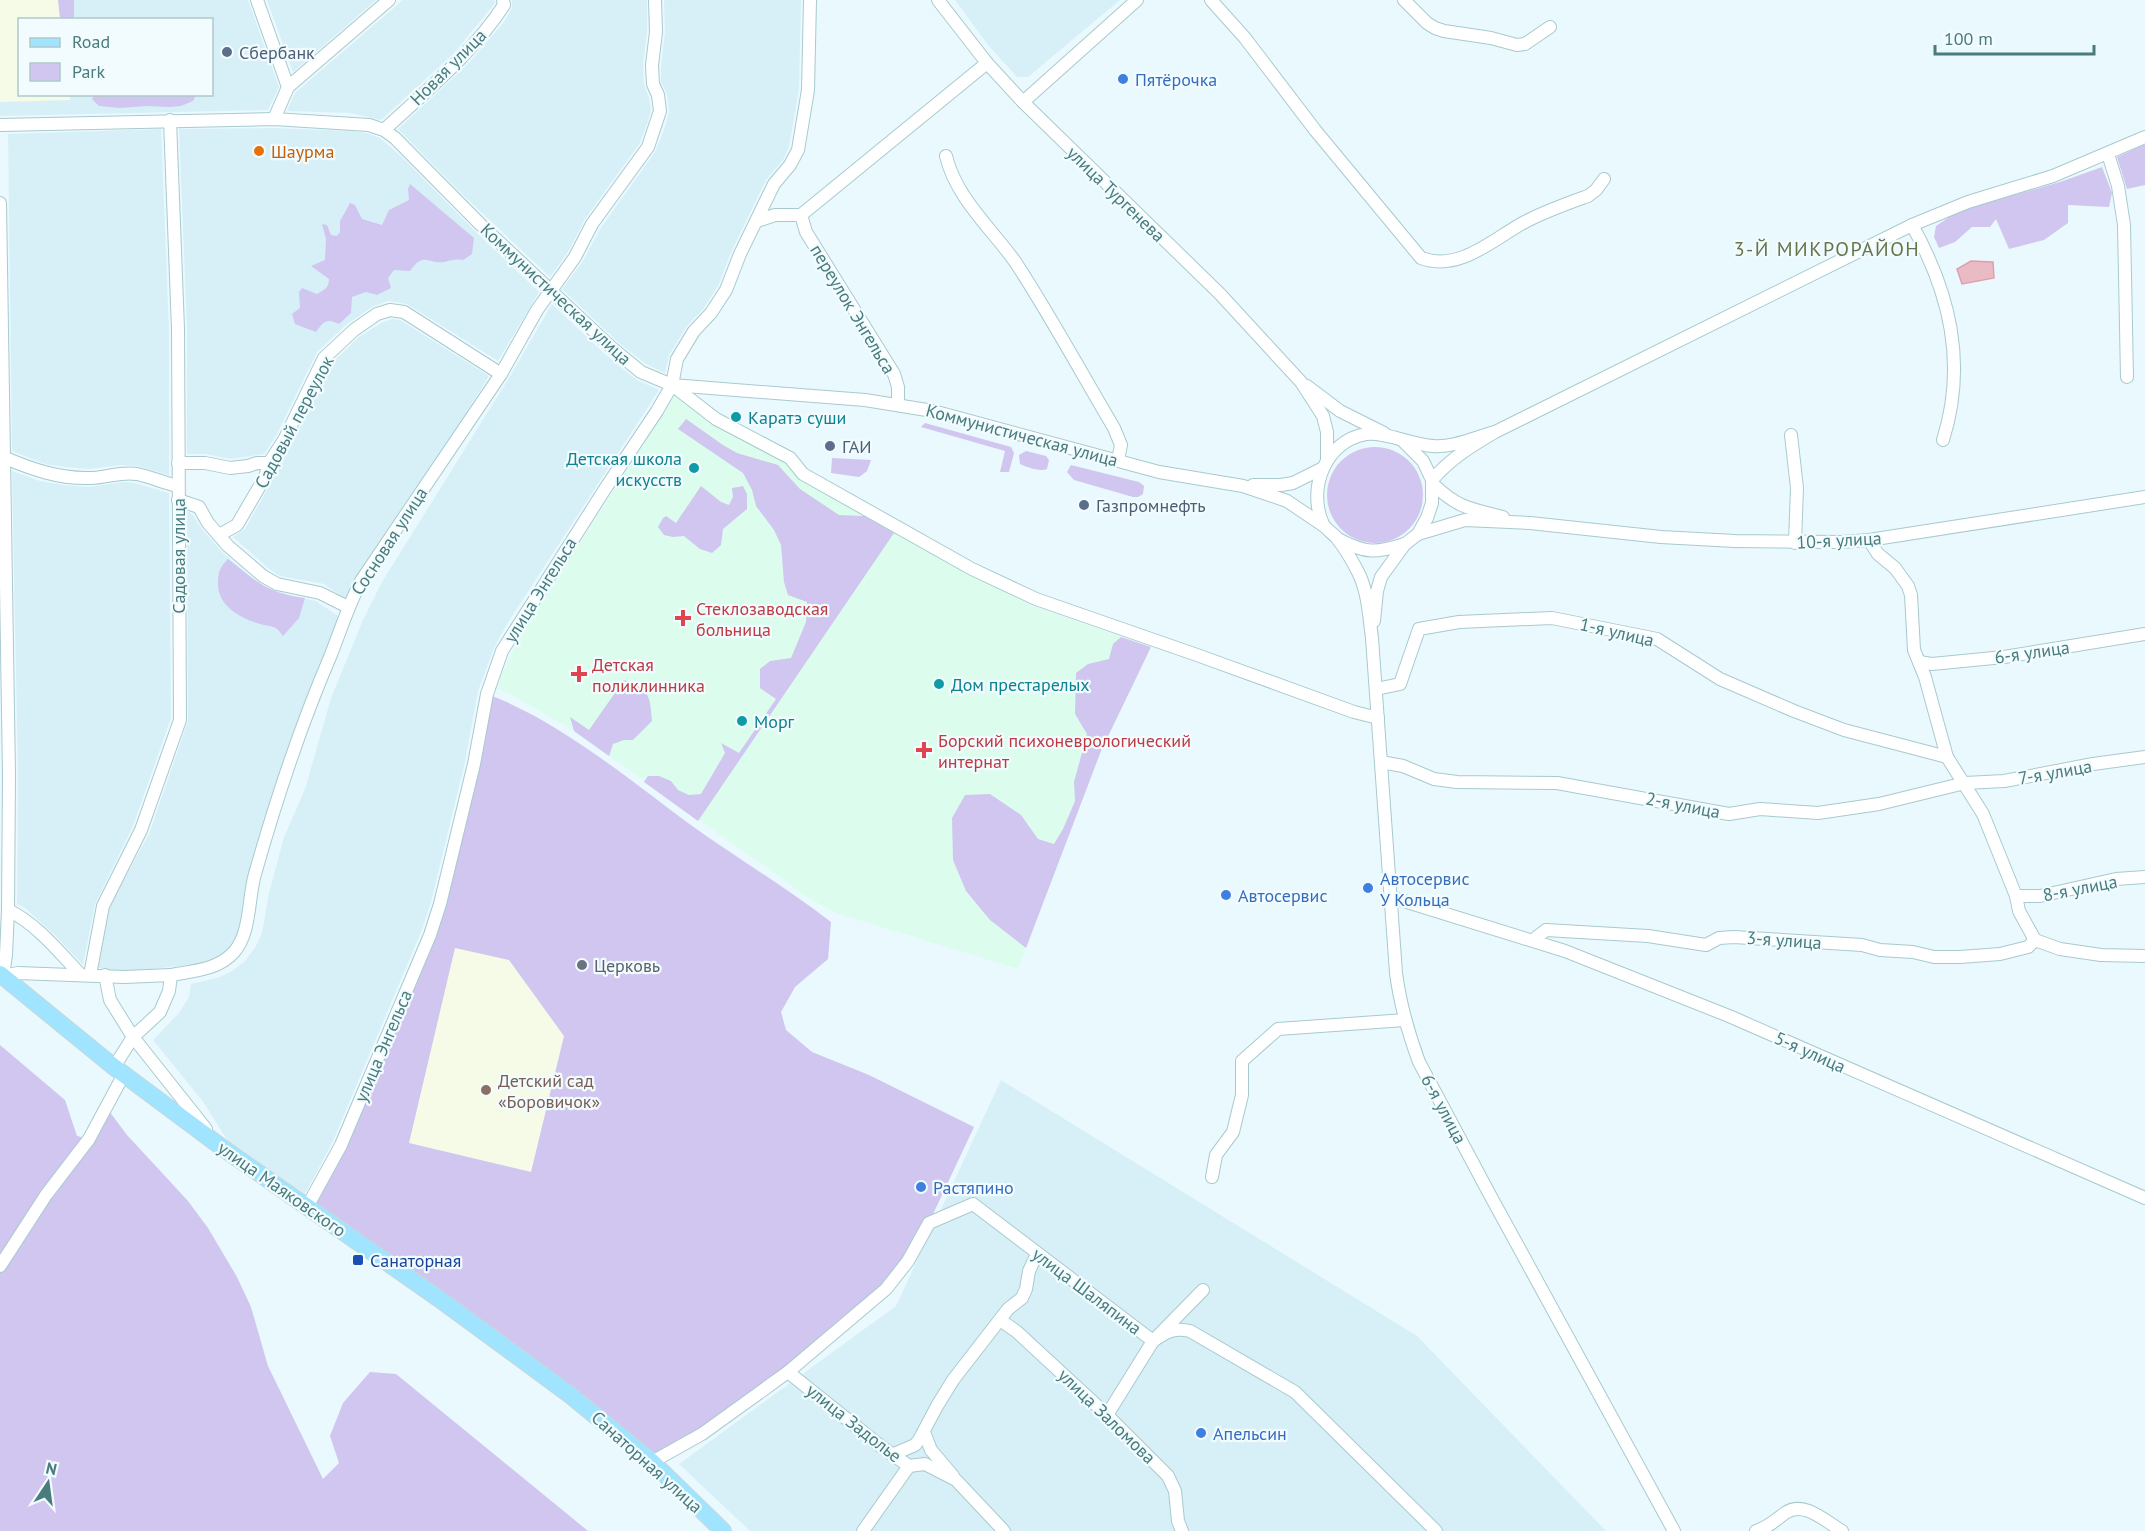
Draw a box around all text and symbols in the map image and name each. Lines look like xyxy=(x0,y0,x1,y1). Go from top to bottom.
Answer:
legend xyxy=(18,18,213,96)
scale bar xyxy=(1935,18,2094,56)
street label: Новая улица xyxy=(405,24,491,110)
text: 100 m xyxy=(1944,27,1993,50)
text: Road xyxy=(72,30,110,53)
place label: Сбербанк xyxy=(239,41,315,64)
marker: Сбербанк xyxy=(220,45,234,59)
text: Park xyxy=(72,60,105,83)
place label: Пятёрочка xyxy=(1135,68,1217,91)
marker: Пятёрочка xyxy=(1116,72,1130,86)
place label: Шаурма xyxy=(271,140,334,163)
street label: улица Тургенева xyxy=(1062,141,1170,247)
marker: Шаурма xyxy=(252,144,266,158)
street label: Коммунистическая улица xyxy=(476,218,636,370)
district label: 3-Й МИКРОРАЙОН xyxy=(1734,236,1920,262)
street label: переулок Энгельса xyxy=(805,240,901,378)
street label: Садовый переулок xyxy=(249,351,339,492)
street label: Коммунистическая улица xyxy=(923,398,1121,472)
place label: Каратэ суши xyxy=(748,406,846,429)
marker: Каратэ суши xyxy=(729,410,743,424)
place label: ГАИ xyxy=(842,435,872,458)
marker: ГАИ xyxy=(823,439,837,453)
place label: Детская школа искусств xyxy=(566,447,682,491)
marker: Детская школа искусств xyxy=(687,461,701,475)
street label: Сосновая улица xyxy=(346,483,432,599)
place label: Газпромнефть xyxy=(1096,494,1206,517)
street label: Садовая улица xyxy=(167,498,190,614)
marker: Газпромнефть xyxy=(1077,498,1091,512)
street label: 10-я улица xyxy=(1796,526,1882,554)
street label: улица Энгельса xyxy=(498,533,582,647)
place label: Стеклозаводская больница xyxy=(696,597,828,641)
marker: Стеклозаводская больница xyxy=(674,609,692,627)
street label: 1-я улица xyxy=(1578,612,1656,652)
street label: 6-я улица xyxy=(1993,635,2071,669)
place label: Детская поликлинника xyxy=(592,653,705,697)
marker: Детская поликлинника xyxy=(570,665,588,683)
place label: Дом престарелых xyxy=(951,673,1090,696)
marker: Дом престарелых xyxy=(932,677,946,691)
place label: Морг xyxy=(754,710,795,733)
marker: Морг xyxy=(735,714,749,728)
place label: Борский психоневрологический интернат xyxy=(938,729,1191,773)
marker: Борский психоневрологический интернат xyxy=(915,741,933,759)
street label: 7-я улица xyxy=(2016,754,2094,790)
street label: 2-я улица xyxy=(1644,787,1722,823)
place label: Автосервис У Кольца xyxy=(1380,867,1470,911)
street label: 8-я улица xyxy=(2041,870,2119,906)
marker: Автосервис У Кольца xyxy=(1361,881,1375,895)
place label: Автосервис xyxy=(1238,884,1328,907)
marker: Автосервис xyxy=(1219,888,1233,902)
street label: 3-я улица xyxy=(1746,926,1822,954)
place label: Церковь xyxy=(594,954,660,977)
marker: Церковь xyxy=(575,958,589,972)
street label: улица Энгельса xyxy=(349,986,417,1106)
street label: 5-я улица xyxy=(1771,1026,1849,1078)
place label: Детский сад «Боровичок» xyxy=(498,1069,600,1113)
street label: 6-я улица xyxy=(1416,1070,1472,1148)
marker: Детский сад «Боровичок» xyxy=(479,1083,493,1097)
street label: улица Маяковского xyxy=(213,1136,351,1242)
place label: Растяпино xyxy=(933,1176,1014,1199)
marker: Растяпино xyxy=(914,1180,928,1194)
street label: улица Шаляпина xyxy=(1028,1242,1146,1340)
place label: Санаторная xyxy=(370,1249,461,1272)
marker: Санаторная xyxy=(351,1253,365,1267)
street label: улица Заломова xyxy=(1053,1364,1161,1468)
street label: улица Задолье xyxy=(802,1379,906,1467)
street label: Санаторная улица xyxy=(587,1406,707,1518)
place label: Апельсин xyxy=(1213,1422,1287,1445)
marker: Апельсин xyxy=(1194,1426,1208,1440)
north arrow xyxy=(18,1453,78,1513)
text: N xyxy=(44,1457,59,1479)

